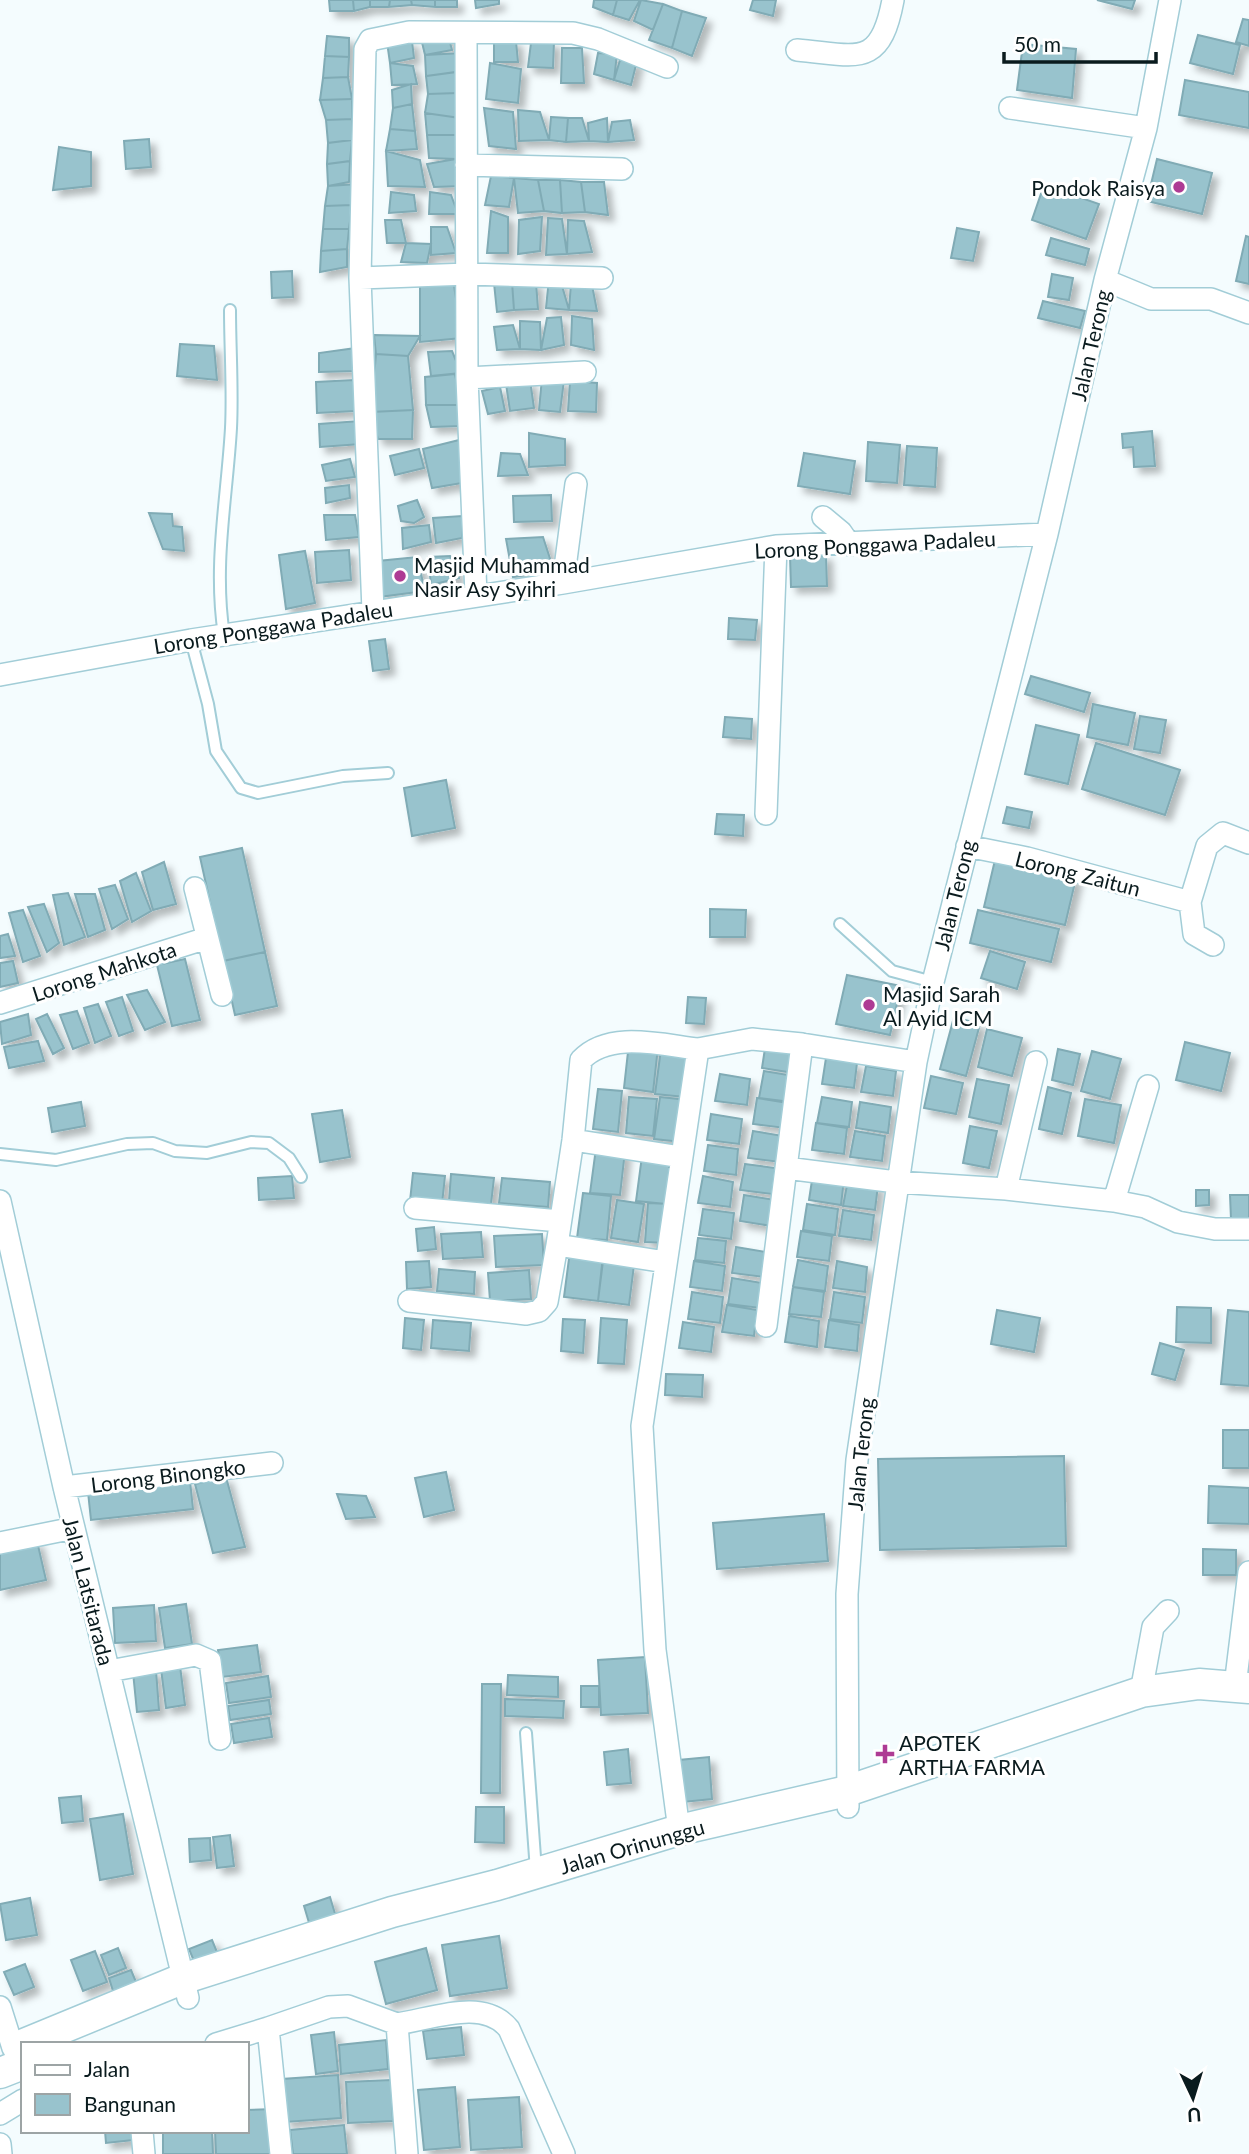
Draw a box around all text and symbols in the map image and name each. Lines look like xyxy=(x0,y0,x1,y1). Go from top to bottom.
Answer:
scale bar xyxy=(1004,21,1156,65)
text: 50 m xyxy=(1014,31,1061,56)
place label: Pondok Raisya xyxy=(1031,175,1165,200)
marker: Pondok Raisya xyxy=(1171,179,1187,195)
street label: Jalan Terong xyxy=(1065,287,1115,403)
street label: Lorong Ponggawa Padaleu xyxy=(754,525,996,563)
place label: Masjid Muhammad Nasir Asy Syihri xyxy=(414,552,590,601)
marker: Masjid Muhammad Nasir Asy Syihri xyxy=(392,568,408,584)
street label: Lorong Ponggawa Padaleu xyxy=(152,596,394,658)
street label: Jalan Terong xyxy=(928,837,980,953)
street label: Lorong Zaitun xyxy=(1013,845,1143,901)
street label: Lorong Mahkota xyxy=(29,936,179,1006)
place label: Masjid Sarah Al Ayid ICM xyxy=(883,981,1000,1030)
marker: Masjid Sarah Al Ayid ICM xyxy=(861,997,877,1013)
street label: Jalan Terong xyxy=(842,1396,878,1512)
street label: Lorong Binongko xyxy=(89,1453,247,1497)
street label: Jalan Latsitarada xyxy=(58,1514,120,1668)
place label: APOTEK ARTHA FARMA xyxy=(899,1730,1046,1779)
marker: APOTEK ARTHA FARMA xyxy=(877,1746,893,1762)
street label: Jalan Orinunggu xyxy=(557,1813,707,1879)
legend xyxy=(21,2042,248,2133)
text: Jalan xyxy=(84,2056,130,2081)
north arrow xyxy=(1158,2063,1228,2133)
text: Bangunan xyxy=(84,2091,176,2116)
text: U xyxy=(1186,2103,1202,2127)

